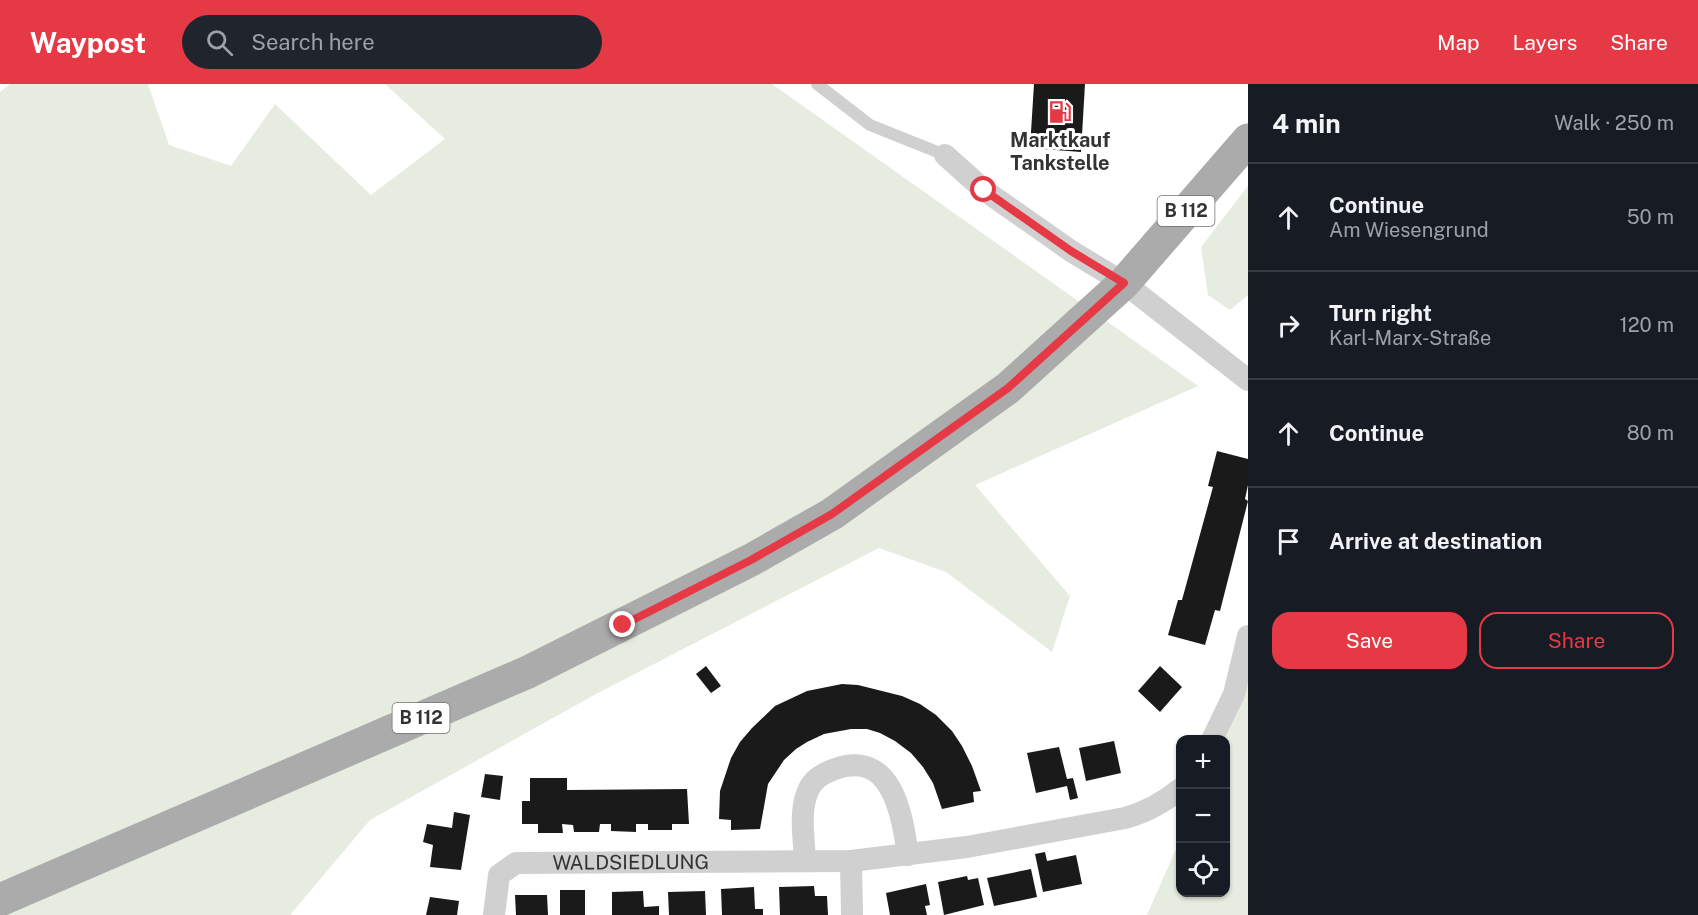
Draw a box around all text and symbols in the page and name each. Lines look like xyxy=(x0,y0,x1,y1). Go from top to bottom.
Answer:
search box xyxy=(182,15,602,69)
text: Waypost xyxy=(30,26,146,59)
icon: search xyxy=(203,26,236,59)
text: Search here xyxy=(251,29,375,55)
text: Map xyxy=(1437,30,1480,55)
text: Layers xyxy=(1513,30,1577,55)
text: Share xyxy=(1610,30,1668,55)
fuel station icon: Marktkauf Tankstelle xyxy=(1047,99,1073,125)
text: 4 min xyxy=(1272,108,1341,139)
text: Walk · 250 m xyxy=(1554,111,1674,135)
place label: Marktkauf Tankstelle xyxy=(1010,128,1110,175)
route start xyxy=(970,176,996,202)
text: Continue xyxy=(1329,192,1424,218)
road number: B 112 xyxy=(1158,196,1214,226)
icon: ahead xyxy=(1272,201,1305,234)
text: 50 m xyxy=(1627,205,1674,229)
text: Am Wiesengrund xyxy=(1329,218,1489,242)
text: Turn right xyxy=(1329,300,1432,326)
icon: right xyxy=(1272,309,1305,342)
text: 120 m xyxy=(1620,313,1674,337)
text: Karl-Marx-Straße xyxy=(1329,326,1491,350)
icon: ahead xyxy=(1272,417,1305,450)
text: Continue xyxy=(1329,420,1424,446)
text: 80 m xyxy=(1627,421,1674,445)
icon: arrive xyxy=(1272,525,1305,558)
text: Arrive at destination xyxy=(1329,528,1542,554)
route end xyxy=(609,611,635,637)
button: Save xyxy=(1272,612,1467,669)
button: Share xyxy=(1479,612,1674,669)
road number: B 112 xyxy=(392,703,450,733)
map controls xyxy=(1176,735,1230,897)
button: + xyxy=(1176,735,1230,789)
button: − xyxy=(1176,789,1230,843)
button: locate xyxy=(1176,843,1230,897)
street label: WALDSIEDLUNG xyxy=(552,850,709,875)

